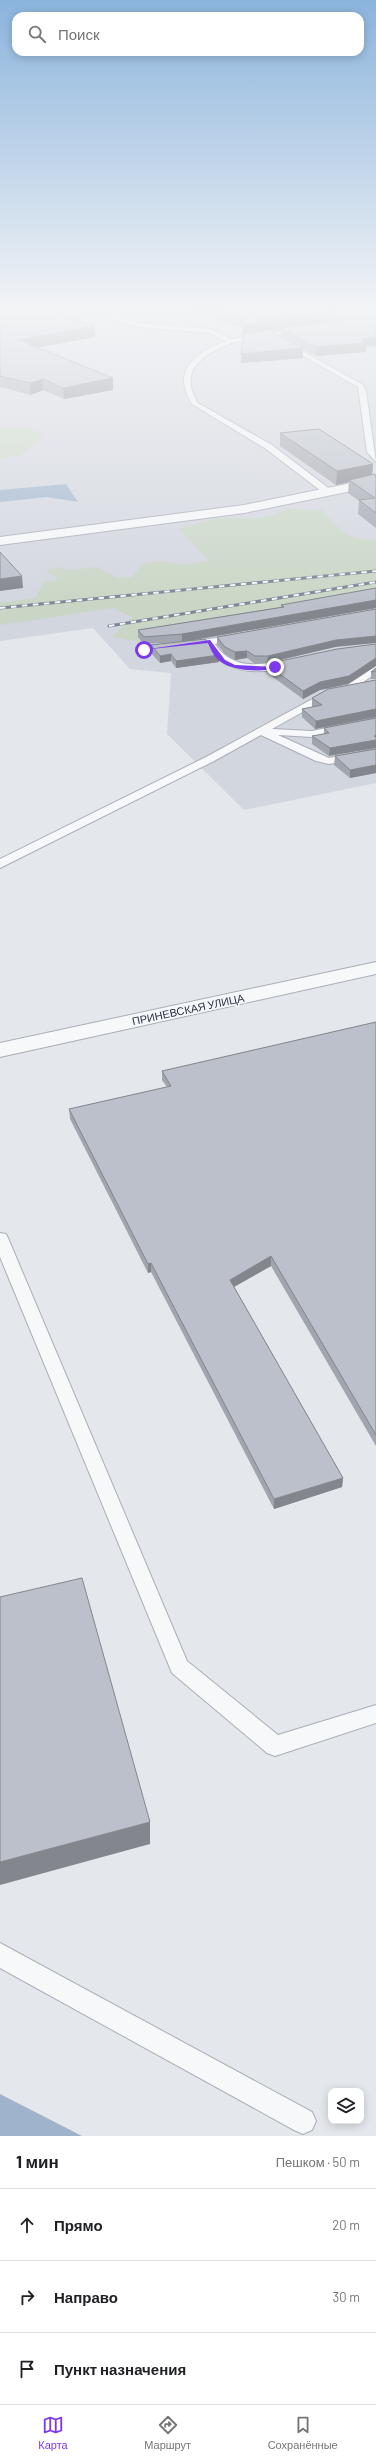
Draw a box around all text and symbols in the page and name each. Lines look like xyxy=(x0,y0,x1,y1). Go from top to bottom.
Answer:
search box xyxy=(12,12,364,56)
icon: search xyxy=(26,23,48,45)
text: Поиск xyxy=(58,25,100,43)
route start xyxy=(135,641,153,659)
route end xyxy=(266,658,284,676)
street label: ПРИНЕВСКАЯ УЛИЦА xyxy=(131,991,246,1027)
map controls xyxy=(328,2088,364,2124)
button: layers xyxy=(328,2088,364,2124)
text: 1 мин xyxy=(16,2151,59,2171)
text: Пешком · 50 m xyxy=(276,2154,360,2170)
icon: ahead xyxy=(16,2214,38,2236)
text: Прямо xyxy=(54,2216,103,2234)
text: 20 m xyxy=(332,2217,360,2233)
icon: right xyxy=(16,2286,38,2308)
text: Направо xyxy=(54,2288,118,2306)
text: 30 m xyxy=(333,2289,360,2305)
icon: arrive xyxy=(16,2358,38,2380)
text: Пункт назначения xyxy=(54,2360,186,2378)
tab: Карта xyxy=(38,2414,68,2451)
tab: Маршрут xyxy=(144,2414,191,2451)
tab: Сохранённые xyxy=(268,2414,338,2451)

